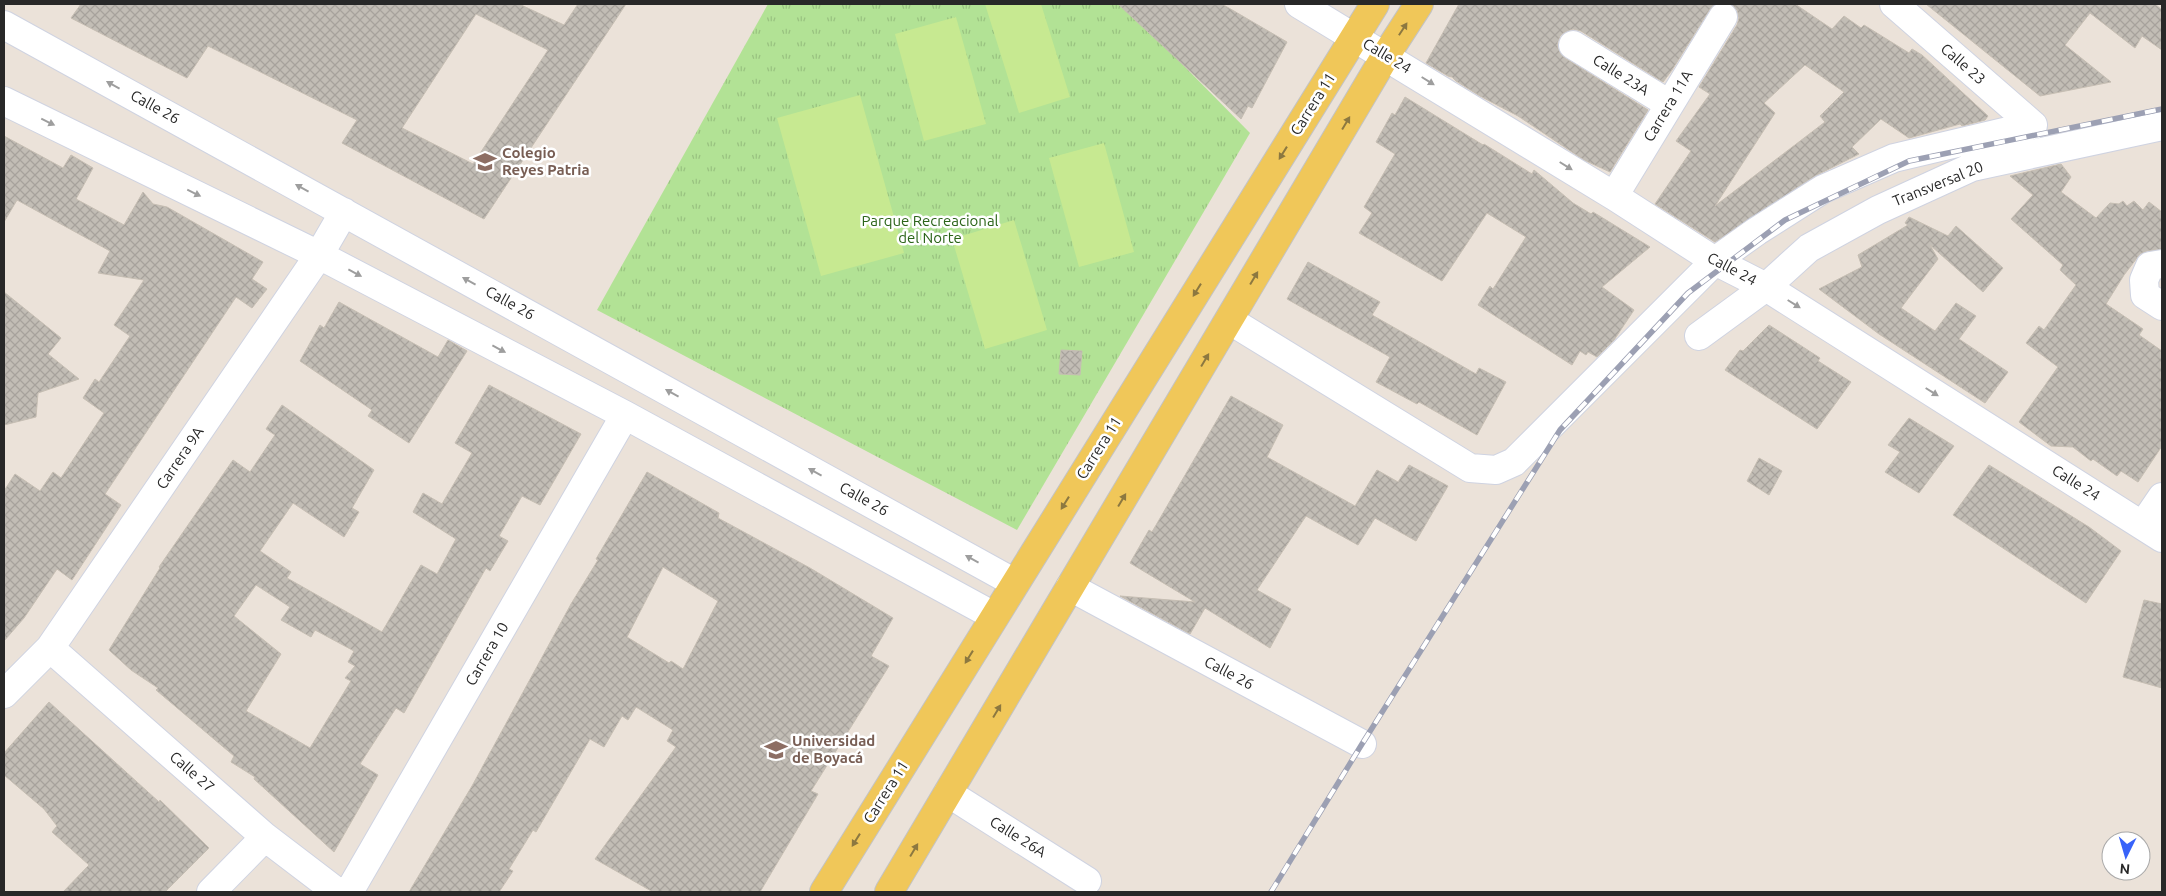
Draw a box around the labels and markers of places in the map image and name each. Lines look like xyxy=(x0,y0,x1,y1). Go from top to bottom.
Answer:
place label: Colegio Reyes Patria xyxy=(502,144,590,178)
school or university icon: Colegio Reyes Patria xyxy=(472,149,498,175)
place label: Universidad de Boyacá xyxy=(792,732,875,766)
school or university icon: Universidad de Boyacá xyxy=(763,737,789,763)

